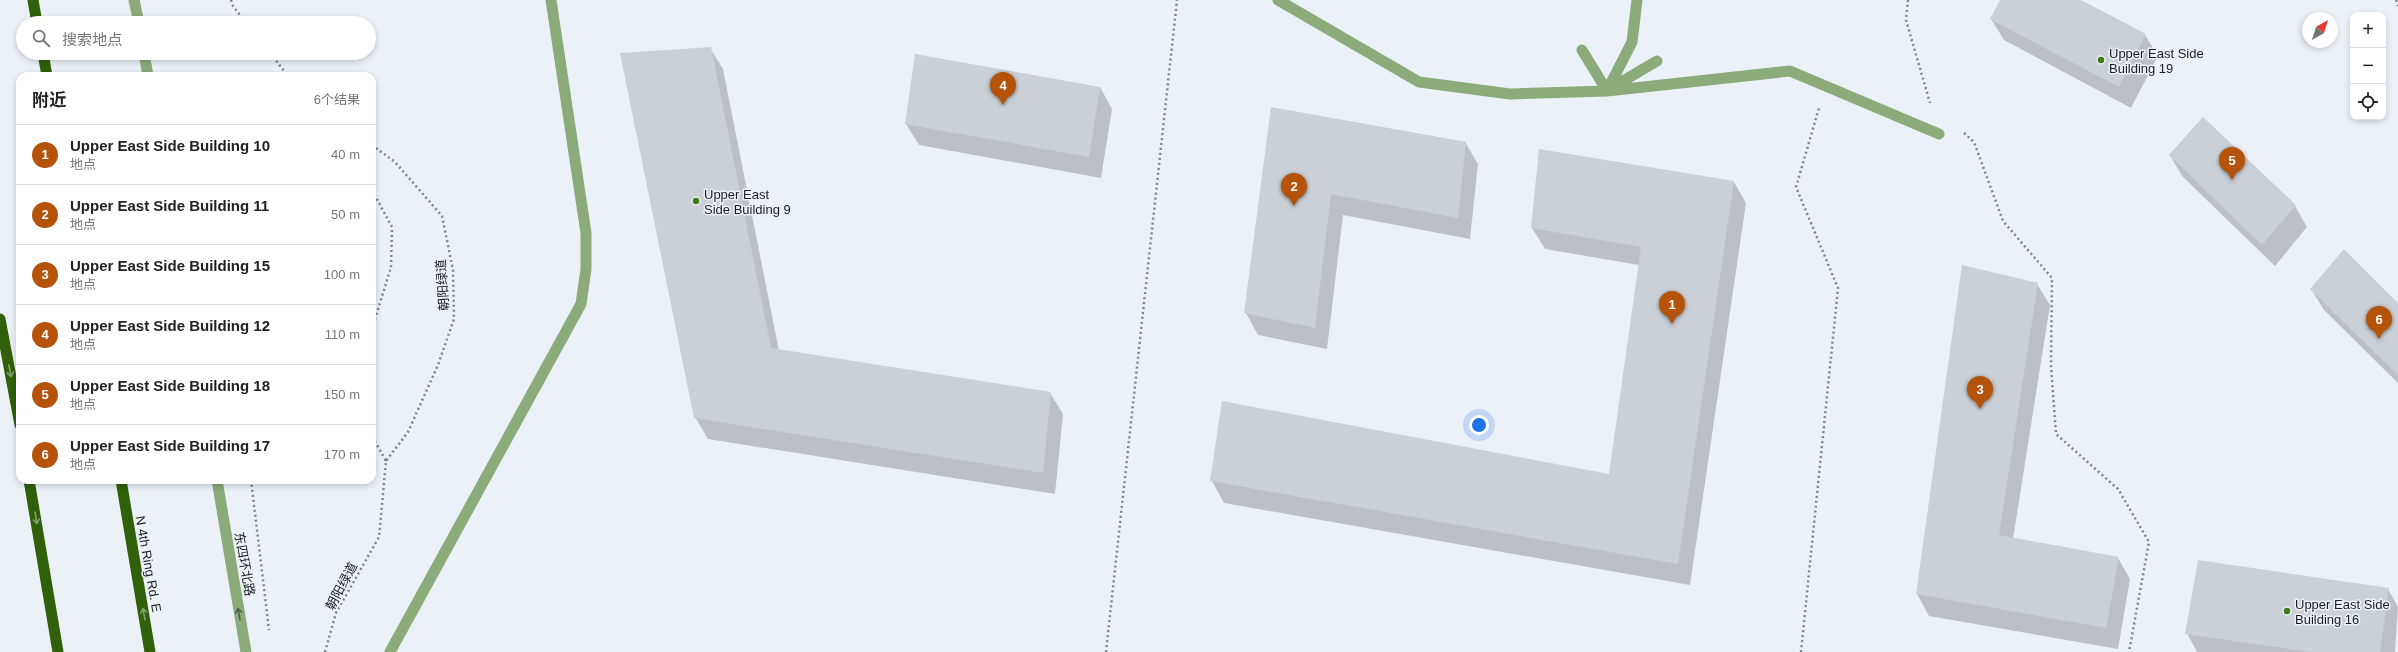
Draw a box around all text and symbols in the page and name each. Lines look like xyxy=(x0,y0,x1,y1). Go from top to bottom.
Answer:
north arrow xyxy=(2302,12,2338,48)
map controls xyxy=(2350,12,2386,120)
button: + xyxy=(2350,12,2386,48)
search box xyxy=(16,16,376,60)
icon: search xyxy=(30,27,52,49)
text: 搜索地点 xyxy=(62,31,122,48)
place label: Upper East Side Building 19 xyxy=(2109,46,2204,76)
button: − xyxy=(2350,48,2386,84)
marker: Upper East Side Building 19 xyxy=(2096,55,2106,65)
pin: 4 xyxy=(990,72,1016,105)
button: locate xyxy=(2350,84,2386,120)
text: 附近 xyxy=(32,91,66,110)
text: 6个结果 xyxy=(314,92,360,107)
text: Upper East Side Building 10 xyxy=(70,137,270,154)
text: 1 xyxy=(41,147,49,162)
text: 40 m xyxy=(331,147,360,162)
pin: 5 xyxy=(2219,147,2245,180)
text: 地点 xyxy=(70,157,96,172)
pin: 2 xyxy=(1281,173,1307,206)
place label: Upper East Side Building 9 xyxy=(704,187,791,217)
marker: Upper East Side Building 9 xyxy=(691,196,701,206)
text: Upper East Side Building 11 xyxy=(70,197,269,214)
text: 2 xyxy=(41,207,49,222)
text: 50 m xyxy=(331,207,360,222)
text: 地点 xyxy=(70,217,96,232)
text: Upper East Side Building 15 xyxy=(70,257,270,274)
street label: 朝阳绿道 xyxy=(433,258,452,311)
text: 3 xyxy=(41,267,49,282)
text: 100 m xyxy=(324,267,360,282)
text: 地点 xyxy=(70,277,96,292)
pin: 1 xyxy=(1659,291,1685,324)
pin: 6 xyxy=(2366,306,2392,339)
text: Upper East Side Building 12 xyxy=(70,317,270,334)
text: 4 xyxy=(41,327,49,342)
text: 110 m xyxy=(325,327,360,342)
text: 地点 xyxy=(70,337,96,352)
one-way arrow xyxy=(6,364,14,377)
pin: 3 xyxy=(1967,376,1993,409)
text: Upper East Side Building 18 xyxy=(70,377,270,394)
text: 5 xyxy=(41,387,49,402)
text: 150 m xyxy=(324,387,360,402)
text: 地点 xyxy=(70,397,96,412)
your location xyxy=(1469,415,1489,435)
text: Upper East Side Building 17 xyxy=(70,437,270,454)
text: 6 xyxy=(41,447,49,462)
text: 170 m xyxy=(324,447,360,462)
text: 地点 xyxy=(70,457,96,472)
one-way arrow xyxy=(32,512,40,525)
street label: N 4th Ring Rd. E xyxy=(133,515,164,614)
street label: 东四环北路 xyxy=(231,531,258,597)
street label: 朝阳绿道 xyxy=(323,560,360,613)
place label: Upper East Side Building 16 xyxy=(2295,597,2390,627)
marker: Upper East Side Building 16 xyxy=(2282,606,2292,616)
one-way arrow xyxy=(140,607,148,620)
one-way arrow xyxy=(235,607,243,620)

